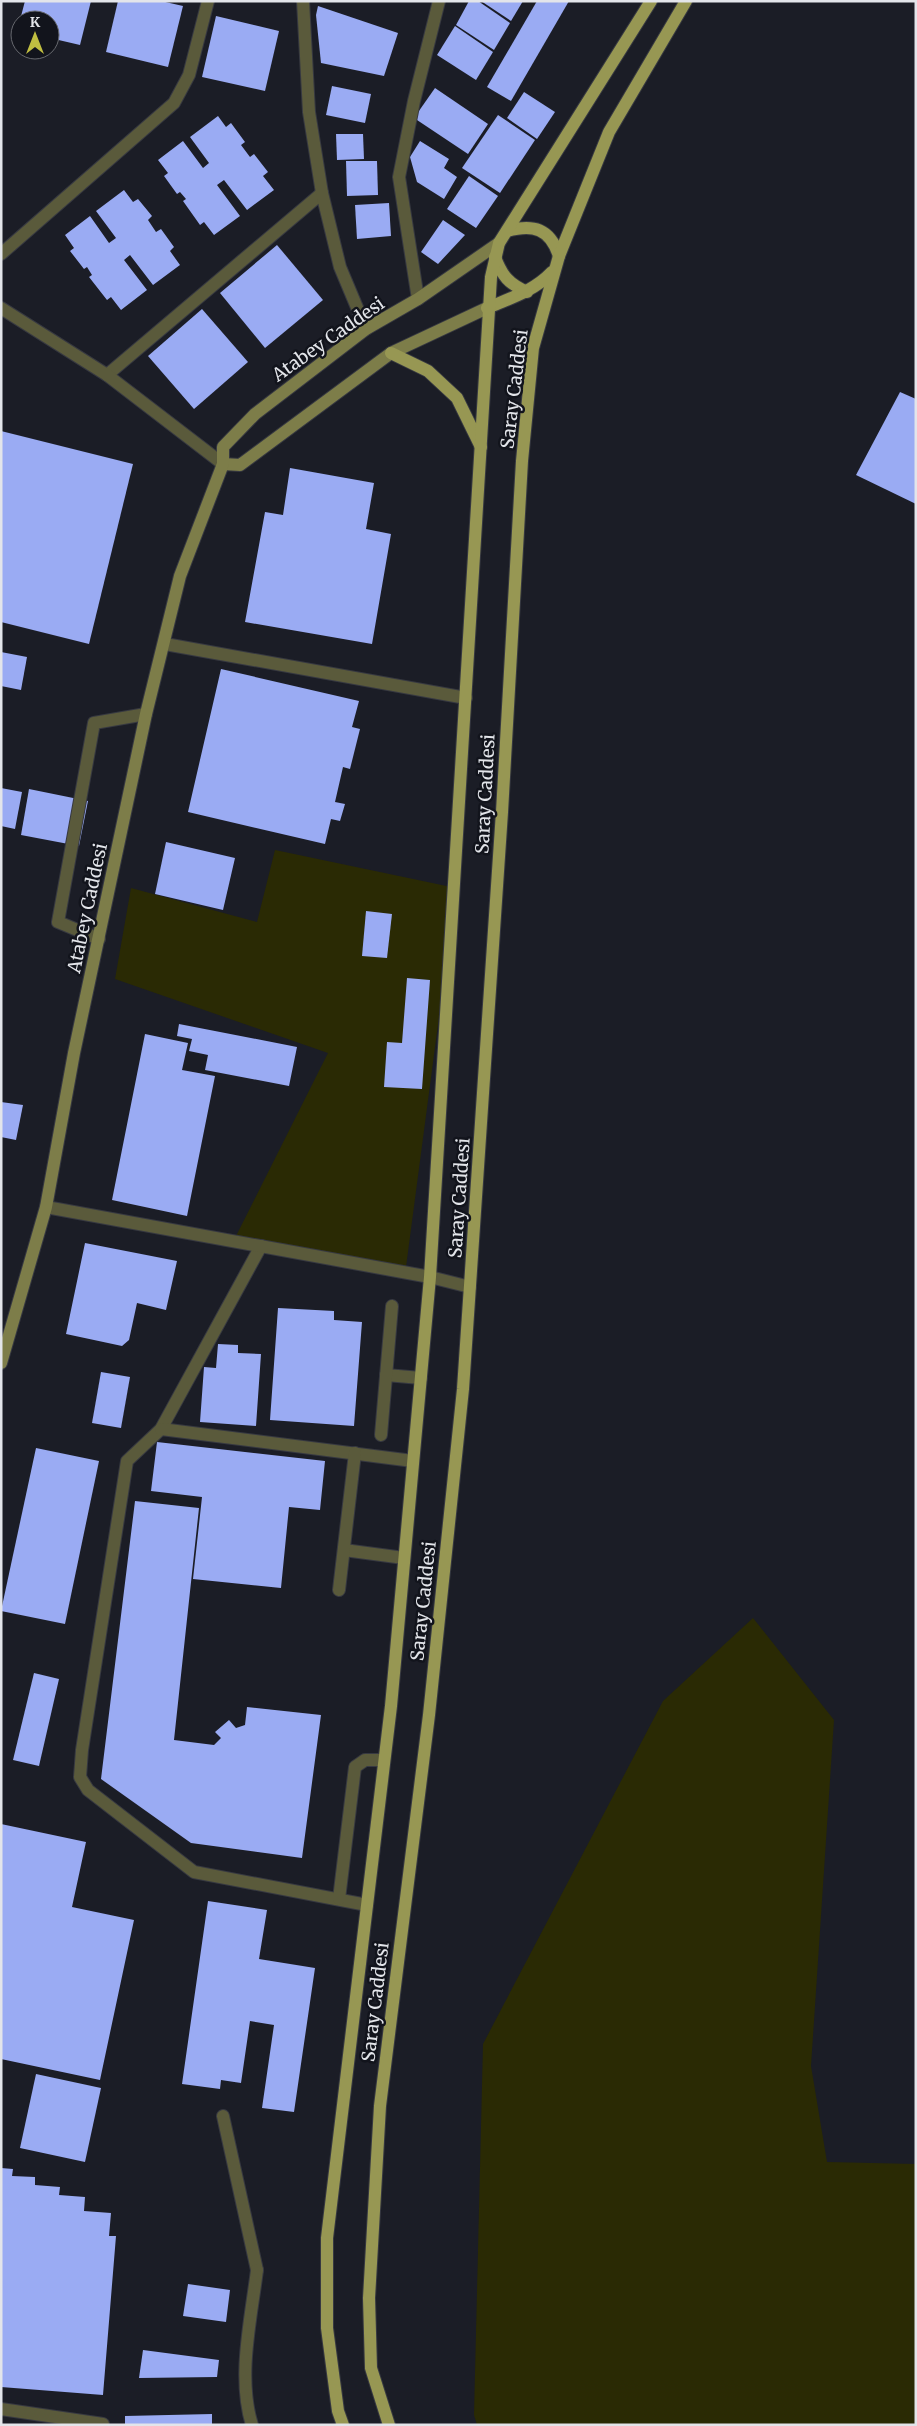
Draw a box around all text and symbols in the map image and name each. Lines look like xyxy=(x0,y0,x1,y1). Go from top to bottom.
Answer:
north arrow xyxy=(10,10,60,60)
text: K xyxy=(30,13,41,31)
street label: Atabey Caddesi xyxy=(266,292,389,387)
street label: Saray Caddesi xyxy=(495,328,533,450)
street label: Saray Caddesi xyxy=(470,733,500,855)
street label: Atabey Caddesi xyxy=(62,841,112,976)
street label: Saray Caddesi xyxy=(443,1137,475,1259)
street label: Saray Caddesi xyxy=(405,1540,441,1662)
street label: Saray Caddesi xyxy=(356,1941,394,2063)

